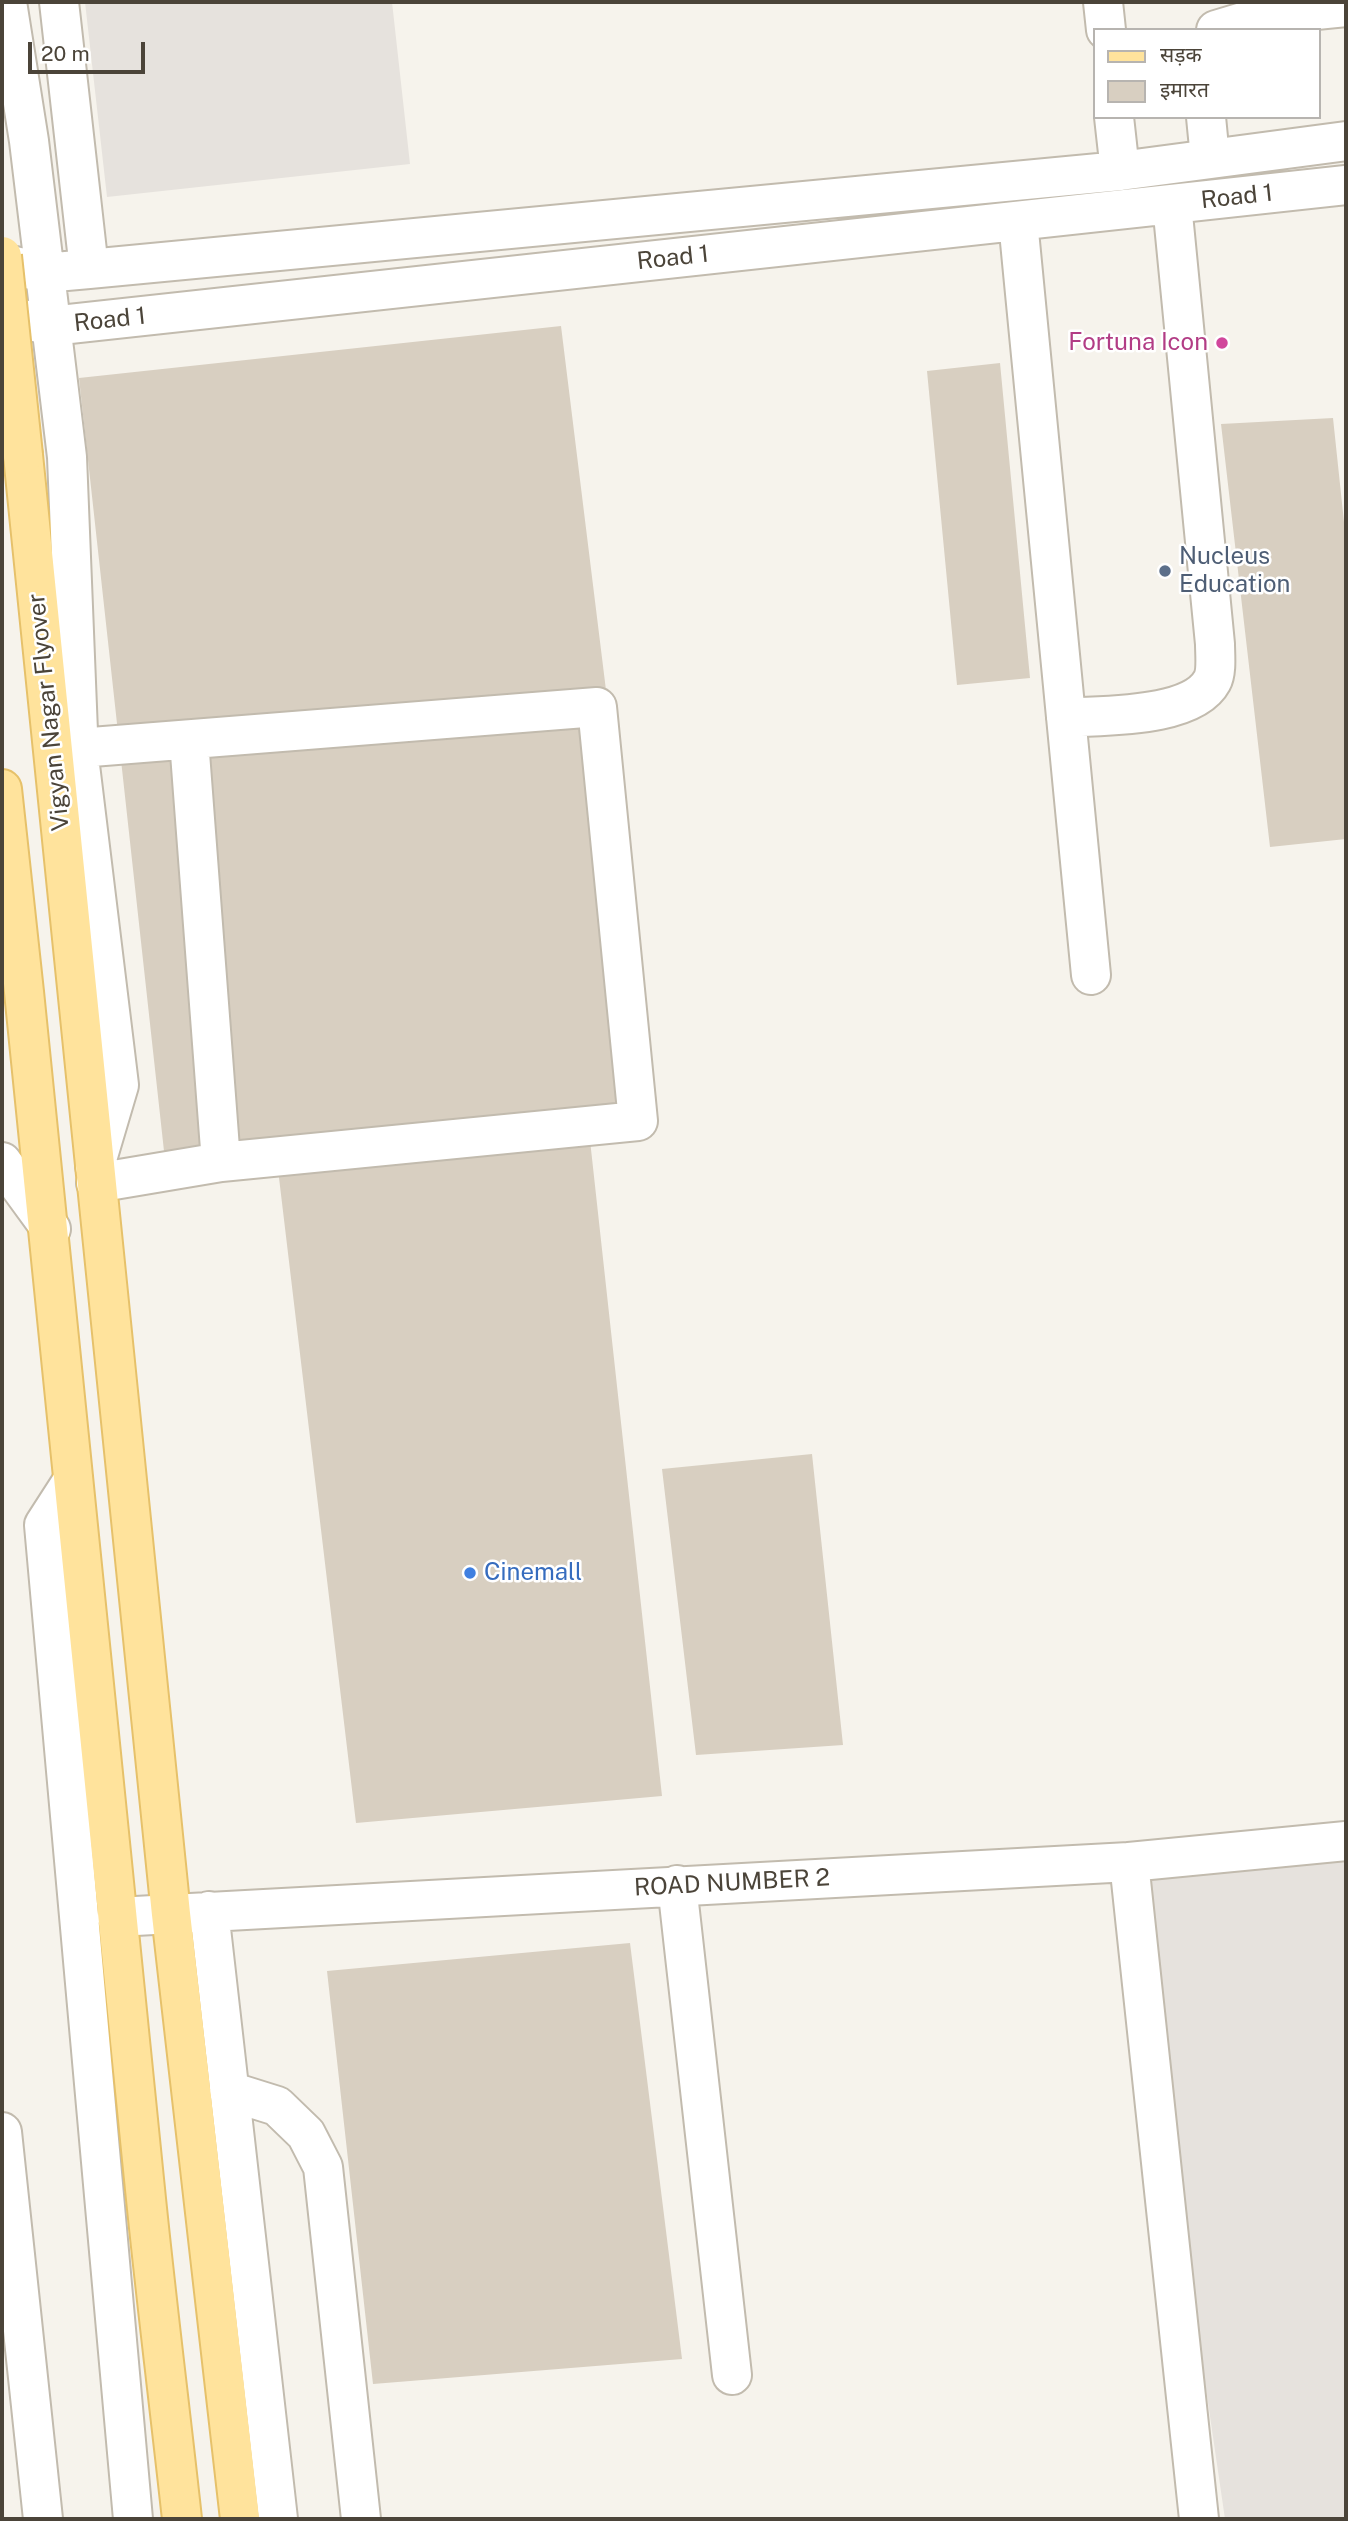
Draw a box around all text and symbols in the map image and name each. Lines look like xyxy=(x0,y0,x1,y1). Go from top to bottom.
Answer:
scale bar xyxy=(32,28,149,72)
legend xyxy=(1092,28,1320,119)
text: 20 m xyxy=(41,41,90,66)
text: सड़क xyxy=(1160,42,1202,67)
text: इमारत xyxy=(1160,77,1209,102)
street label: Road 1 xyxy=(1199,179,1275,215)
street label: Road 1 xyxy=(635,240,711,276)
street label: Road 1 xyxy=(72,302,148,338)
place label: Fortuna Icon xyxy=(1068,329,1208,357)
marker: Fortuna Icon xyxy=(1214,335,1230,351)
place label: Nucleus Education xyxy=(1179,543,1290,599)
marker: Nucleus Education xyxy=(1157,563,1173,579)
street label: Vigyan Nagar Flyover xyxy=(22,592,76,832)
place label: Cinemall xyxy=(484,1559,582,1587)
marker: Cinemall xyxy=(462,1565,478,1581)
street label: ROAD NUMBER 2 xyxy=(633,1863,831,1903)

